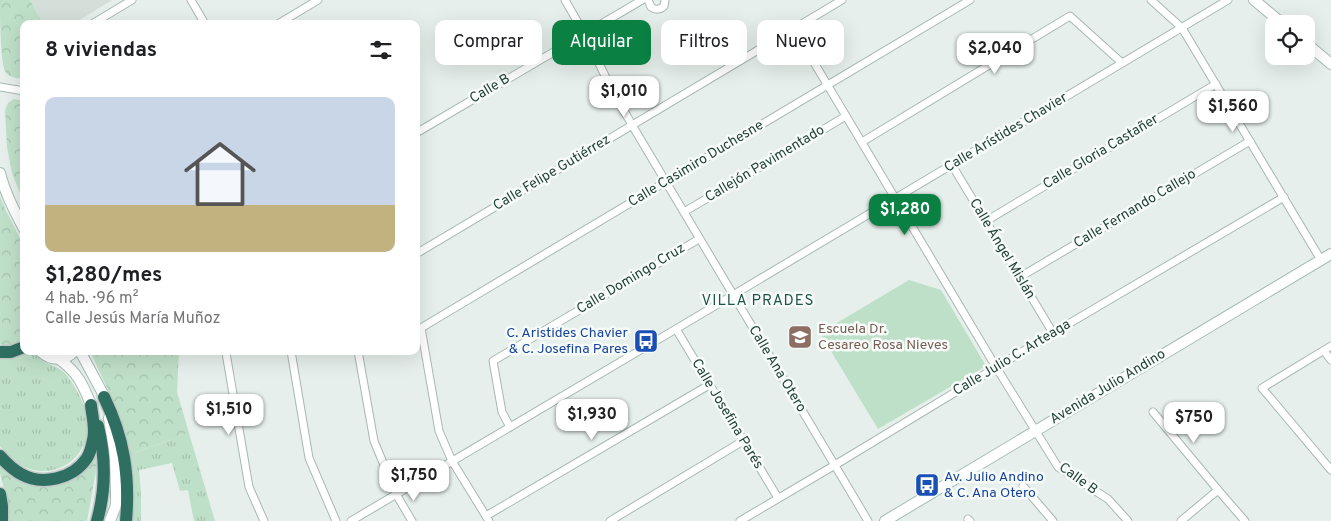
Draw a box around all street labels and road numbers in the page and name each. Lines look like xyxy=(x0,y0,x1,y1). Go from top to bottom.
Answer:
street label: Calle B xyxy=(467,70,513,108)
street label: Calle Arístides Chavier xyxy=(941,89,1071,177)
street label: Calle Gloria Castañer xyxy=(1040,111,1162,193)
street label: Calle Casimiro Duchesne xyxy=(625,117,767,211)
street label: Callejón Pavimentado xyxy=(702,122,828,206)
street label: Calle Felipe Gutiérrez xyxy=(490,131,614,215)
street label: Calle Fernando Callejo xyxy=(1071,166,1199,252)
street label: Calle Ángel Mislán xyxy=(965,195,1040,302)
street label: Calle Domingo Cruz xyxy=(574,240,688,318)
street label: Calle Julio C. Arteaga xyxy=(950,316,1074,400)
street label: Calle Ana Otero xyxy=(744,323,810,416)
street label: Avenida Julio Andino xyxy=(1047,346,1169,428)
street label: Calle Josefina Parés xyxy=(687,356,767,472)
street label: Calle B xyxy=(1055,459,1101,499)

